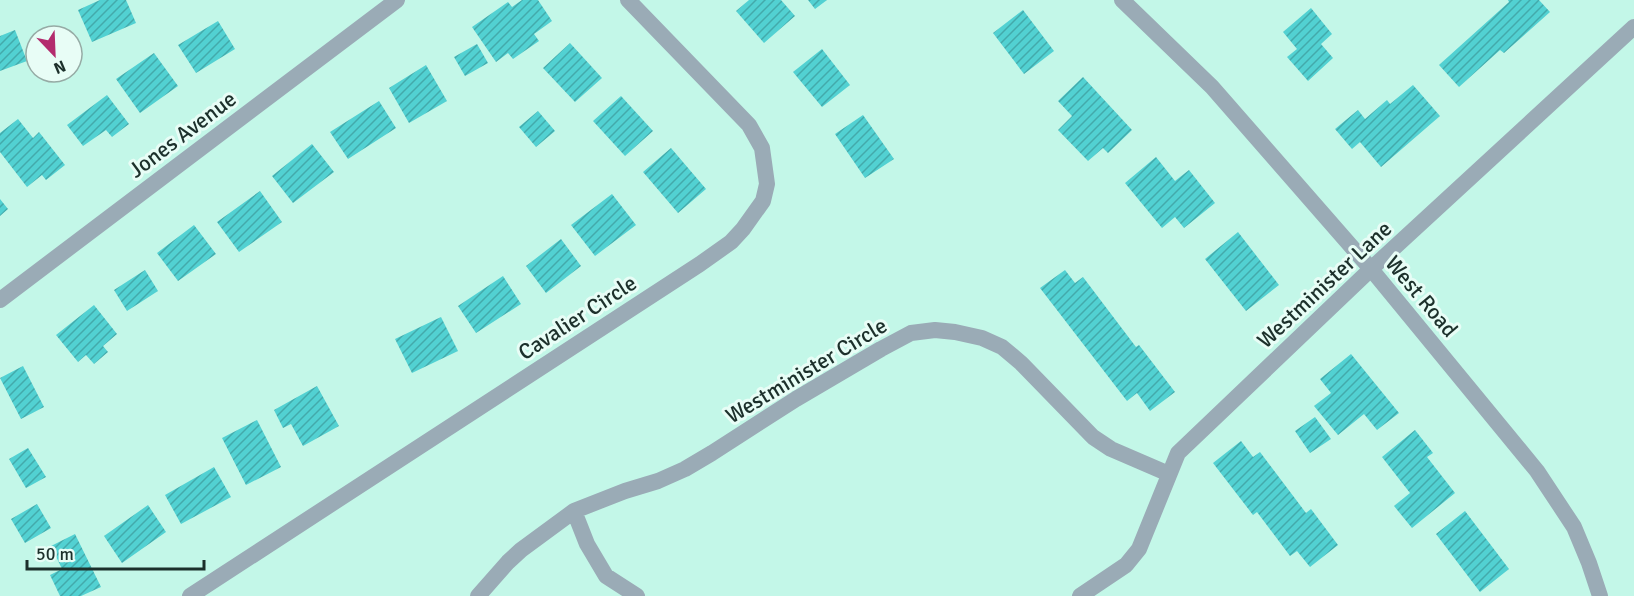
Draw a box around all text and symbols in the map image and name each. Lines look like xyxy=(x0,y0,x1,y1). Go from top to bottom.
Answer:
north arrow xyxy=(24,24,84,84)
text: N xyxy=(50,56,69,78)
street label: Jones Avenue xyxy=(123,85,241,184)
street label: Westminister Lane xyxy=(1251,215,1397,354)
street label: West Road xyxy=(1380,250,1463,343)
street label: Cavalier Circle xyxy=(513,269,642,366)
street label: Westminister Circle xyxy=(721,312,892,429)
scale bar xyxy=(27,533,204,571)
text: 50 m xyxy=(36,543,74,565)

